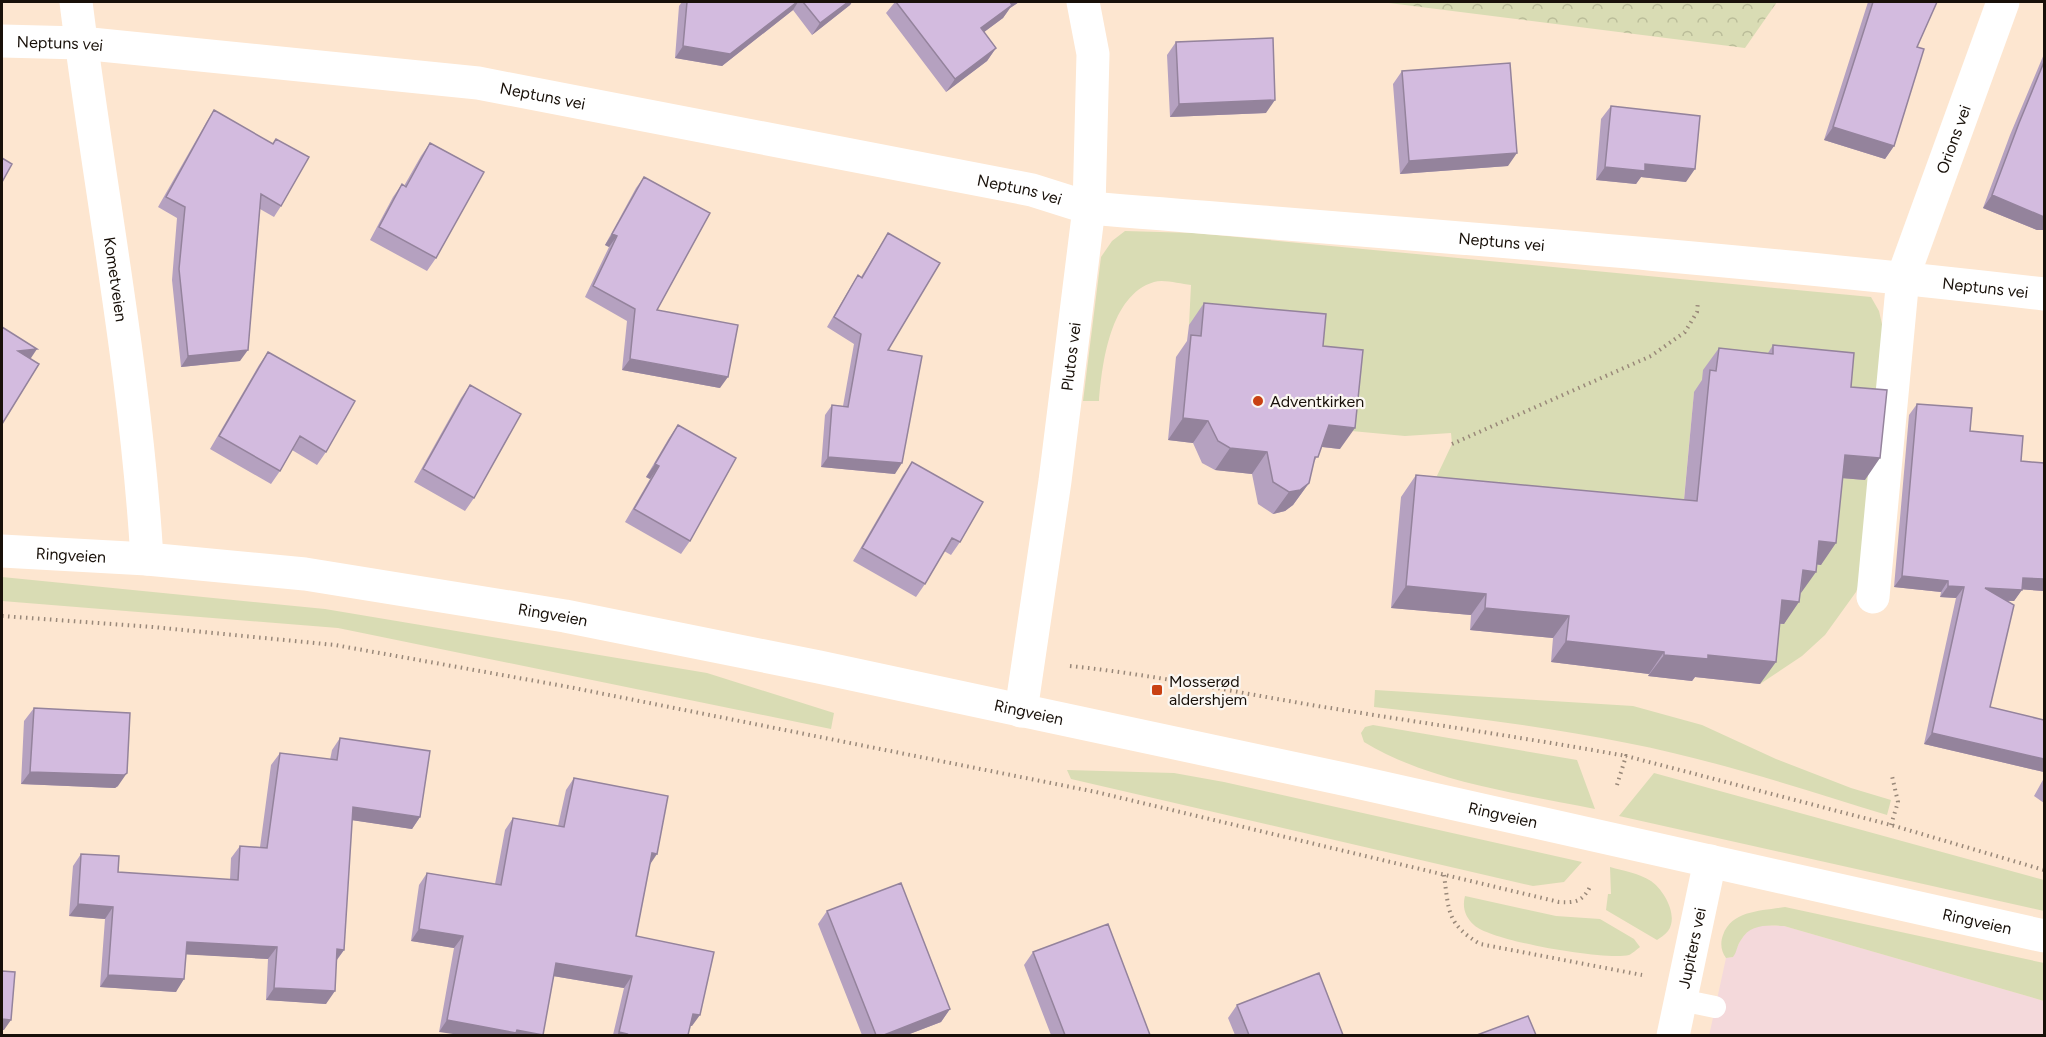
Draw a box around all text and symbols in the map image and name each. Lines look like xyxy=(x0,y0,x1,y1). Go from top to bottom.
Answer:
street label: Neptuns vei xyxy=(16,32,104,55)
street label: Neptuns vei xyxy=(498,78,587,113)
street label: Orions vei xyxy=(1932,102,1974,176)
street label: Neptuns vei xyxy=(976,170,1064,208)
street label: Neptuns vei xyxy=(1458,228,1546,254)
street label: Kometveien xyxy=(100,235,131,323)
street label: Neptuns vei xyxy=(1941,273,2030,302)
street label: Plutos vei xyxy=(1057,321,1084,392)
place label: Adventkirken xyxy=(1270,392,1364,411)
marker: Adventkirken xyxy=(1251,394,1265,408)
street label: Ringveien xyxy=(35,543,107,566)
street label: Ringveien xyxy=(517,599,589,630)
place label: Mosserød aldershjem xyxy=(1169,672,1247,709)
marker: Mosserød aldershjem xyxy=(1150,683,1164,697)
street label: Ringveien xyxy=(992,695,1065,728)
street label: Ringveien xyxy=(1466,798,1539,832)
street label: Ringveien xyxy=(1941,904,2014,938)
street label: Jupiters vei xyxy=(1674,906,1709,990)

